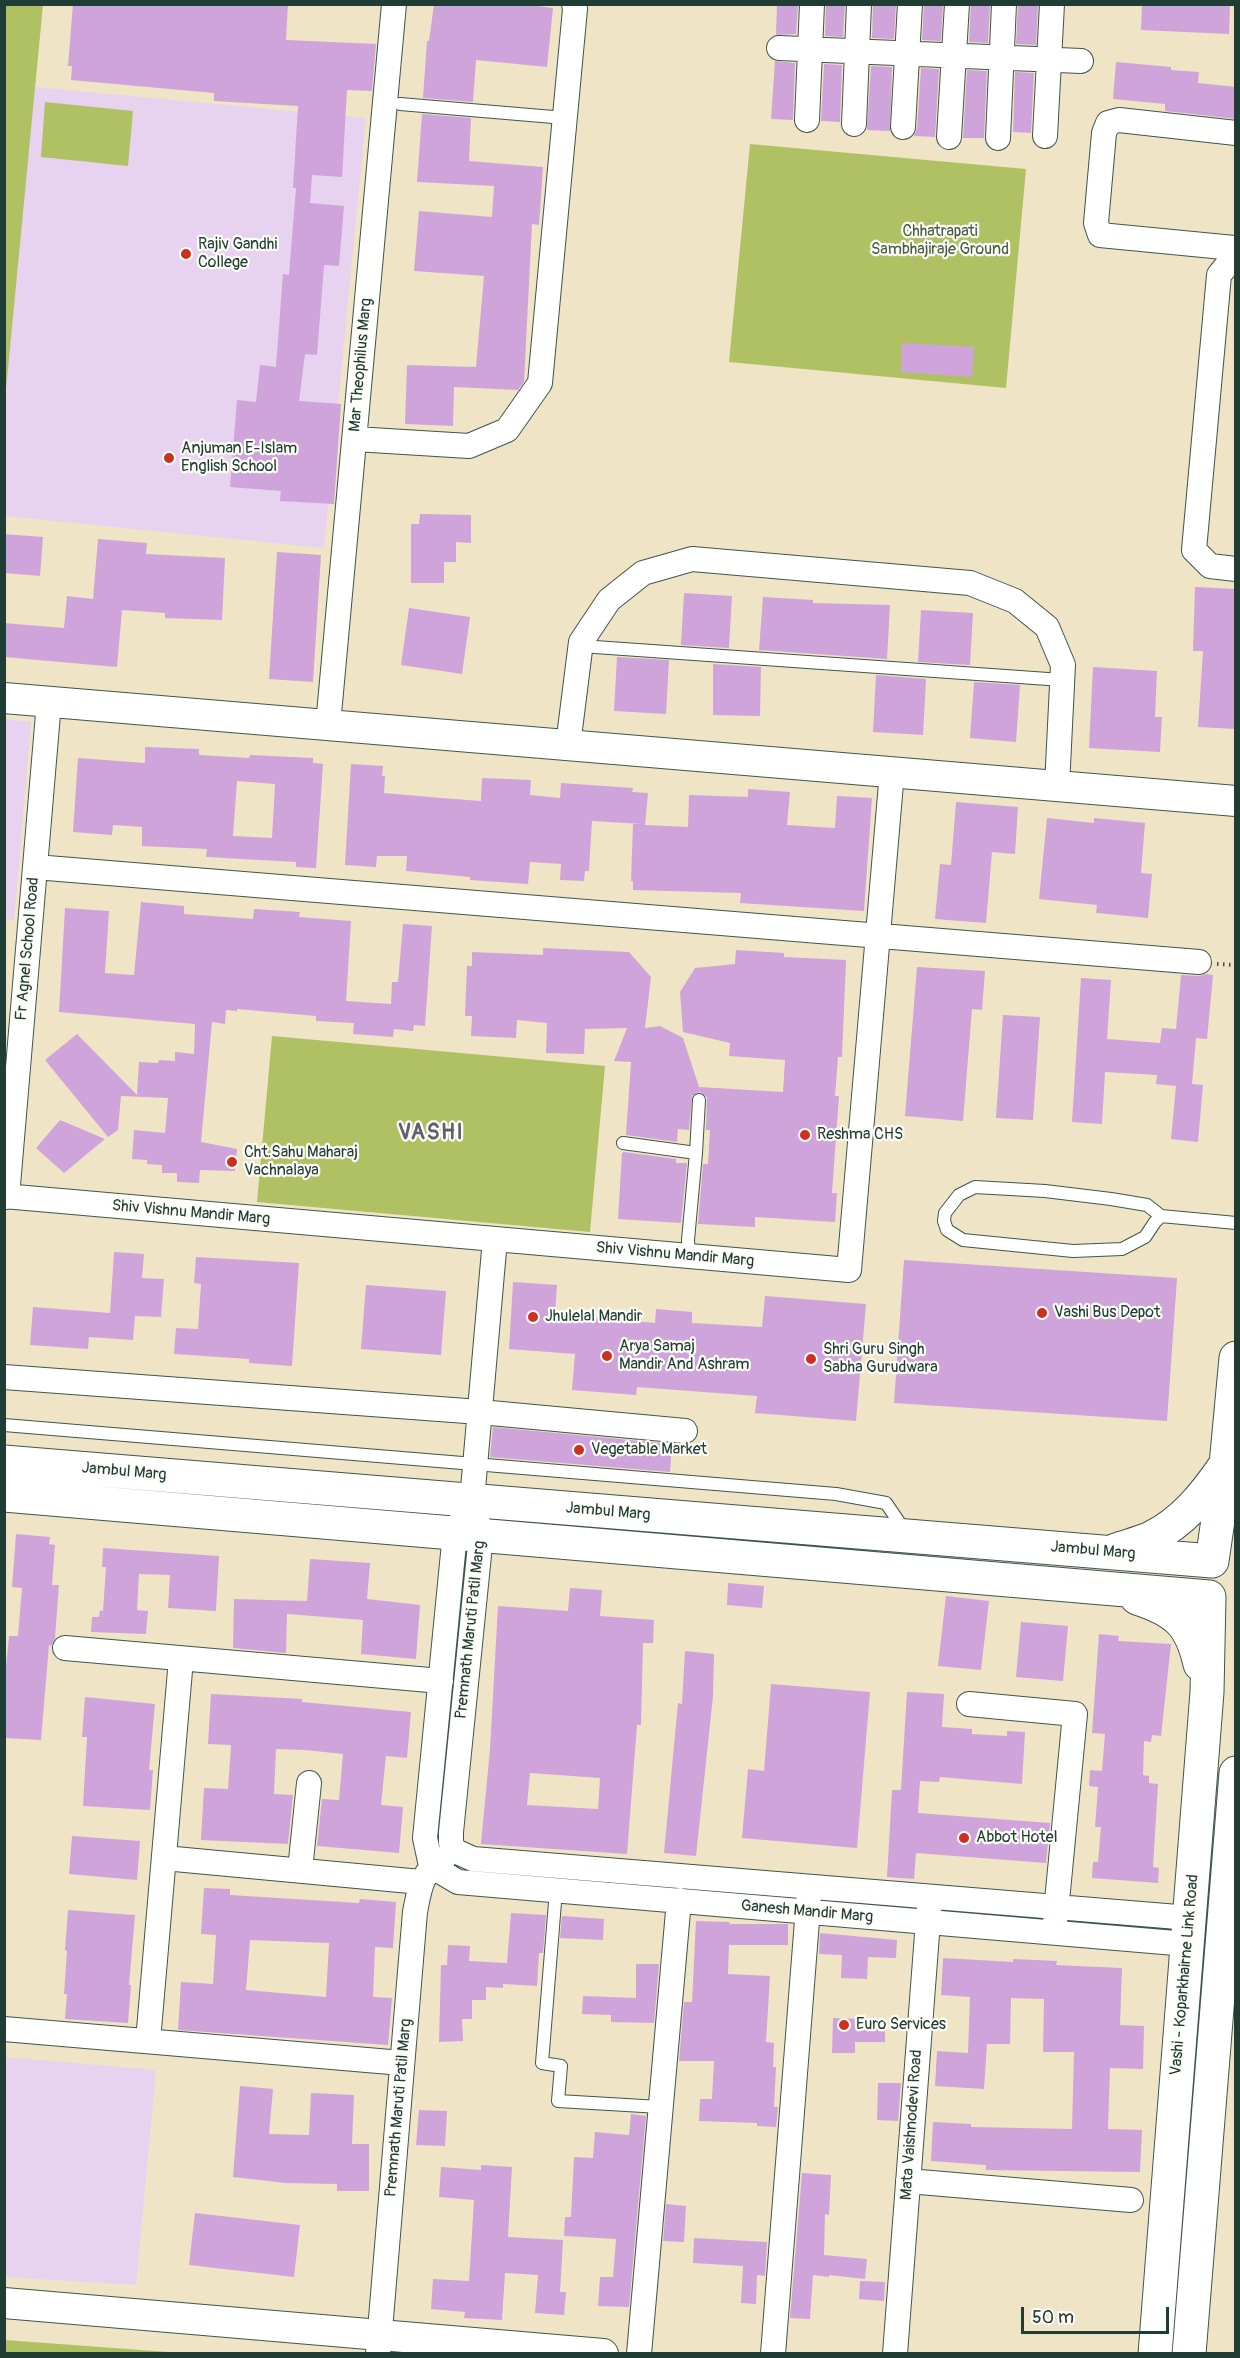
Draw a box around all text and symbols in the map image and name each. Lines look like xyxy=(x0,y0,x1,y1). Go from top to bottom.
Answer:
park label: Chhatrapati Sambhajiraje Ground xyxy=(871,222,1009,260)
place label: Rajiv Gandhi College xyxy=(198,235,277,273)
marker: Rajiv Gandhi College xyxy=(179,247,193,261)
street label: Mar Theophilus Marg xyxy=(346,297,376,433)
place label: Anjuman E-Islam English School xyxy=(181,439,297,477)
marker: Anjuman E-Islam English School xyxy=(162,451,176,465)
street label: Fr Agnel School Road xyxy=(12,876,44,1022)
district label: VASHI xyxy=(398,1120,464,1146)
place label: Reshma CHS xyxy=(817,1125,903,1145)
marker: Reshma CHS xyxy=(798,1128,812,1142)
place label: Cht.Sahu Maharaj Vachnalaya xyxy=(244,1143,358,1181)
marker: Cht.Sahu Maharaj Vachnalaya xyxy=(225,1155,239,1169)
street label: Shiv Vishnu Mandir Marg xyxy=(111,1197,271,1229)
street label: Shiv Vishnu Mandir Marg xyxy=(595,1239,755,1271)
place label: Vashi Bus Depot xyxy=(1054,1303,1160,1323)
marker: Vashi Bus Depot xyxy=(1035,1306,1049,1320)
place label: Jhulelal Mandir xyxy=(545,1307,642,1327)
marker: Jhulelal Mandir xyxy=(526,1310,540,1324)
place label: Arya Samaj Mandir And Ashram xyxy=(619,1337,750,1375)
place label: Shri Guru Singh Sabha Gurudwara xyxy=(823,1340,938,1378)
marker: Arya Samaj Mandir And Ashram xyxy=(600,1349,614,1363)
marker: Shri Guru Singh Sabha Gurudwara xyxy=(804,1352,818,1366)
place label: Vegetable Market xyxy=(591,1440,707,1460)
marker: Vegetable Market xyxy=(572,1443,586,1457)
street label: Jambul Marg xyxy=(81,1459,167,1485)
street label: Jambul Marg xyxy=(565,1499,651,1525)
street label: Jambul Marg xyxy=(1050,1538,1136,1564)
street label: Premnath Maruti Patil Marg xyxy=(452,1540,490,1720)
place label: Abbot Hotel xyxy=(976,1828,1057,1848)
marker: Abbot Hotel xyxy=(957,1831,971,1845)
street label: Vashi - Koparkhairne Link Road xyxy=(1167,1873,1203,2077)
street label: Ganesh Mandir Marg xyxy=(740,1897,874,1927)
place label: Euro Services xyxy=(856,2015,946,2035)
street label: Premnath Maruti Patil Marg xyxy=(382,2018,416,2198)
marker: Euro Services xyxy=(837,2018,851,2032)
street label: Mata Vaishnodevi Road xyxy=(897,2049,927,2201)
scale bar xyxy=(1024,2295,1172,2333)
text: 50 m xyxy=(1032,2306,1074,2329)

